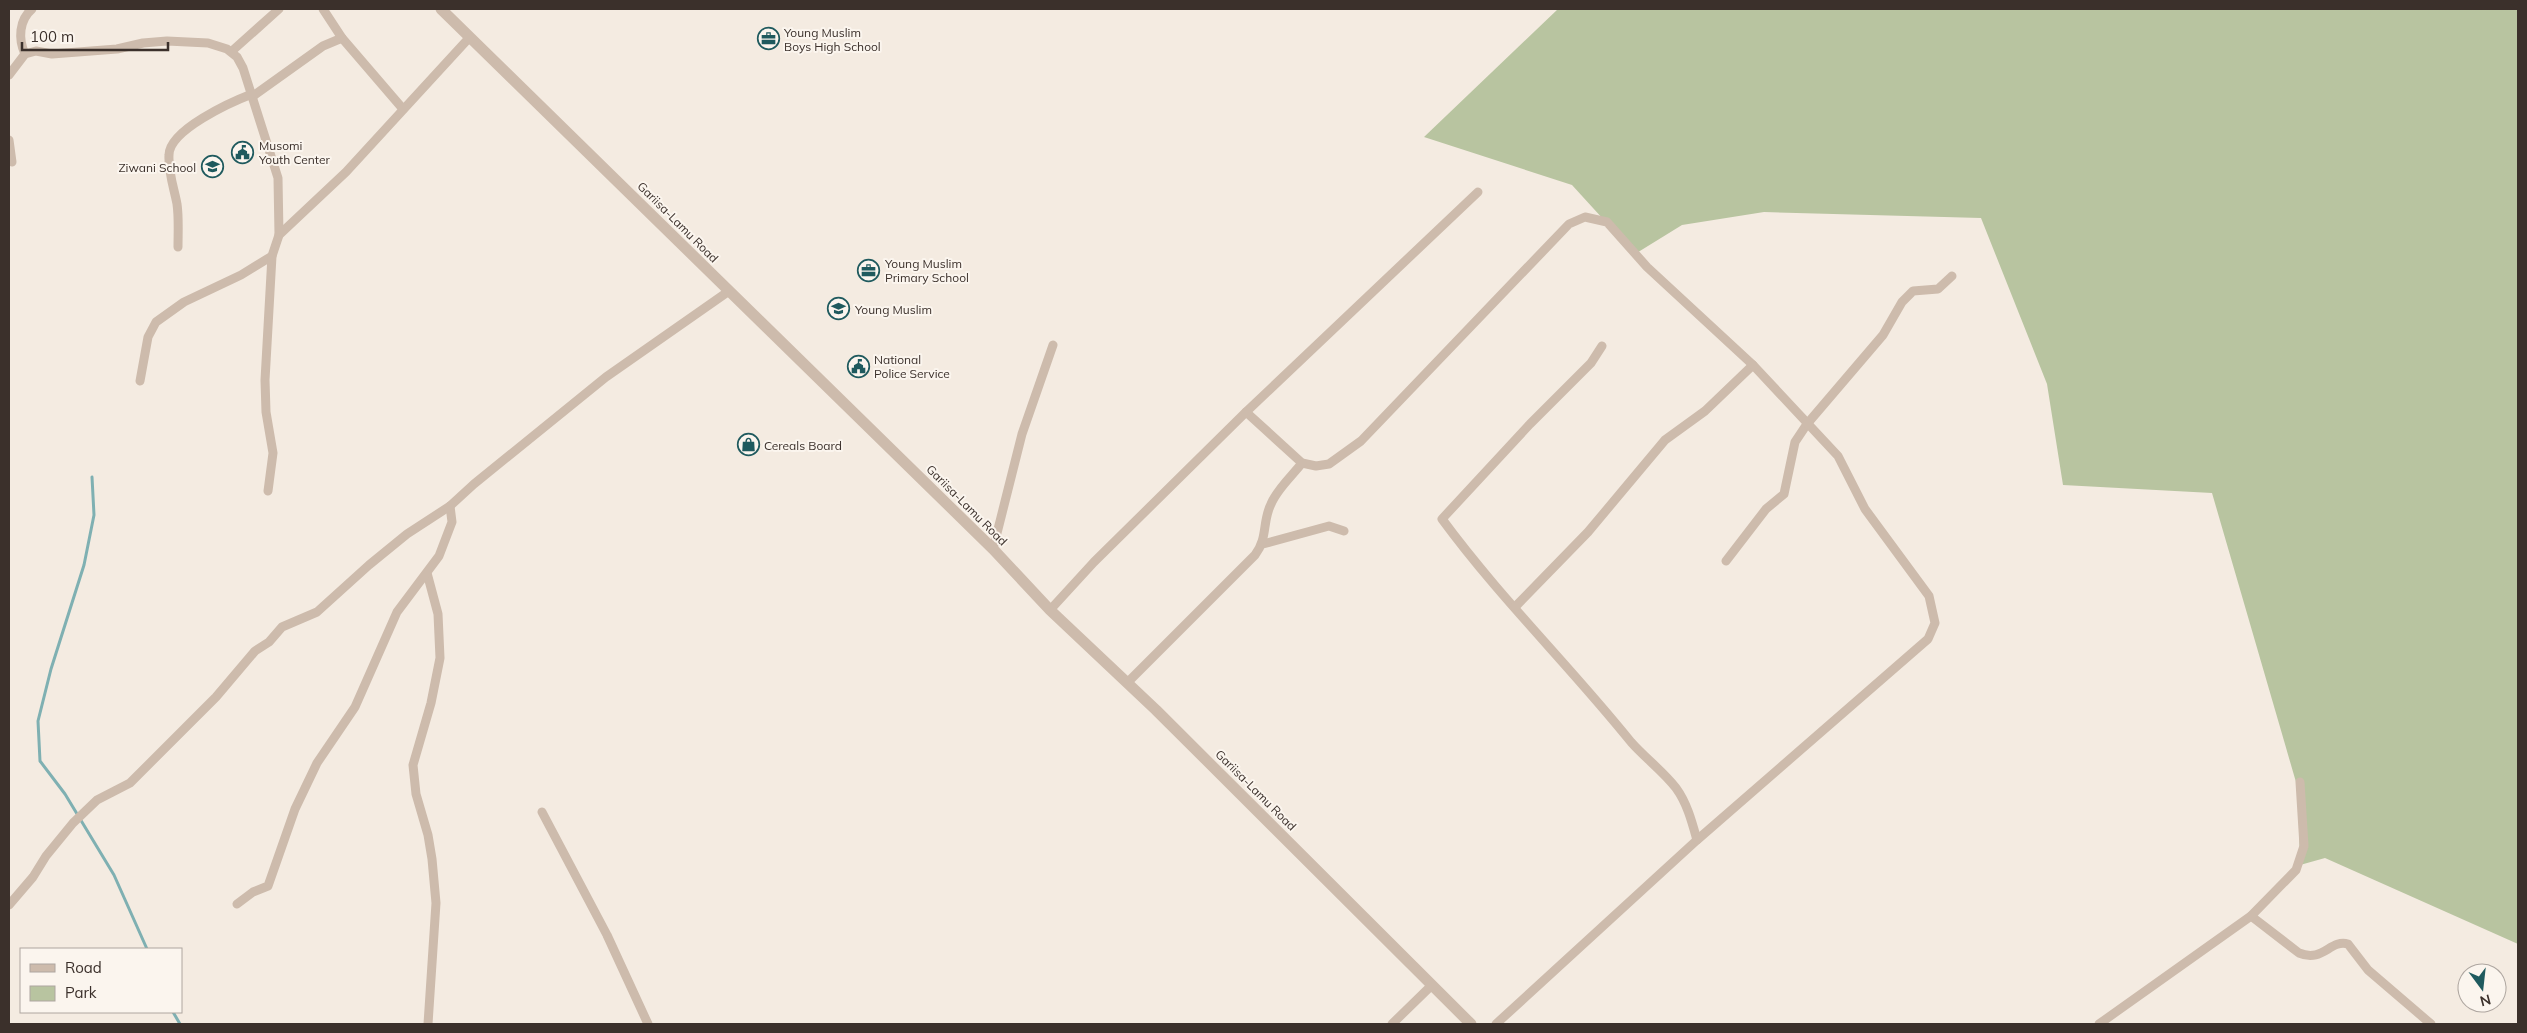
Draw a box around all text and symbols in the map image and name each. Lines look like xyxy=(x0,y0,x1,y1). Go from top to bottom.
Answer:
scale bar xyxy=(22,20,169,52)
place label: Young Muslim Boys High School xyxy=(783,25,881,54)
text: 100 m xyxy=(30,27,74,46)
office icon: Young Muslim Boys High School xyxy=(756,27,780,51)
place label: Musomi Youth Center xyxy=(258,138,330,167)
public building icon: Musomi Youth Center xyxy=(231,140,255,164)
school or university icon: Ziwani School xyxy=(200,155,224,179)
place label: Ziwani School xyxy=(118,160,196,175)
street label: Gariisa-Lamu Road xyxy=(634,178,722,266)
place label: Young Muslim Primary School xyxy=(884,256,969,285)
office icon: Young Muslim Primary School xyxy=(857,258,881,282)
school or university icon: Young Muslim xyxy=(827,297,851,321)
place label: Young Muslim xyxy=(854,302,932,317)
place label: National Police Service xyxy=(874,352,950,381)
public building icon: National Police Service xyxy=(846,354,870,378)
shop icon: Cereals Board xyxy=(736,433,760,457)
place label: Cereals Board xyxy=(764,438,842,453)
street label: Gariisa-Lamu Road xyxy=(923,461,1011,549)
street label: Gariisa-Lamu Road xyxy=(1212,746,1300,834)
legend xyxy=(20,948,182,1013)
text: Road xyxy=(65,958,102,977)
north arrow xyxy=(2457,963,2507,1013)
text: Park xyxy=(65,983,97,1002)
text: N xyxy=(2478,990,2493,1011)

